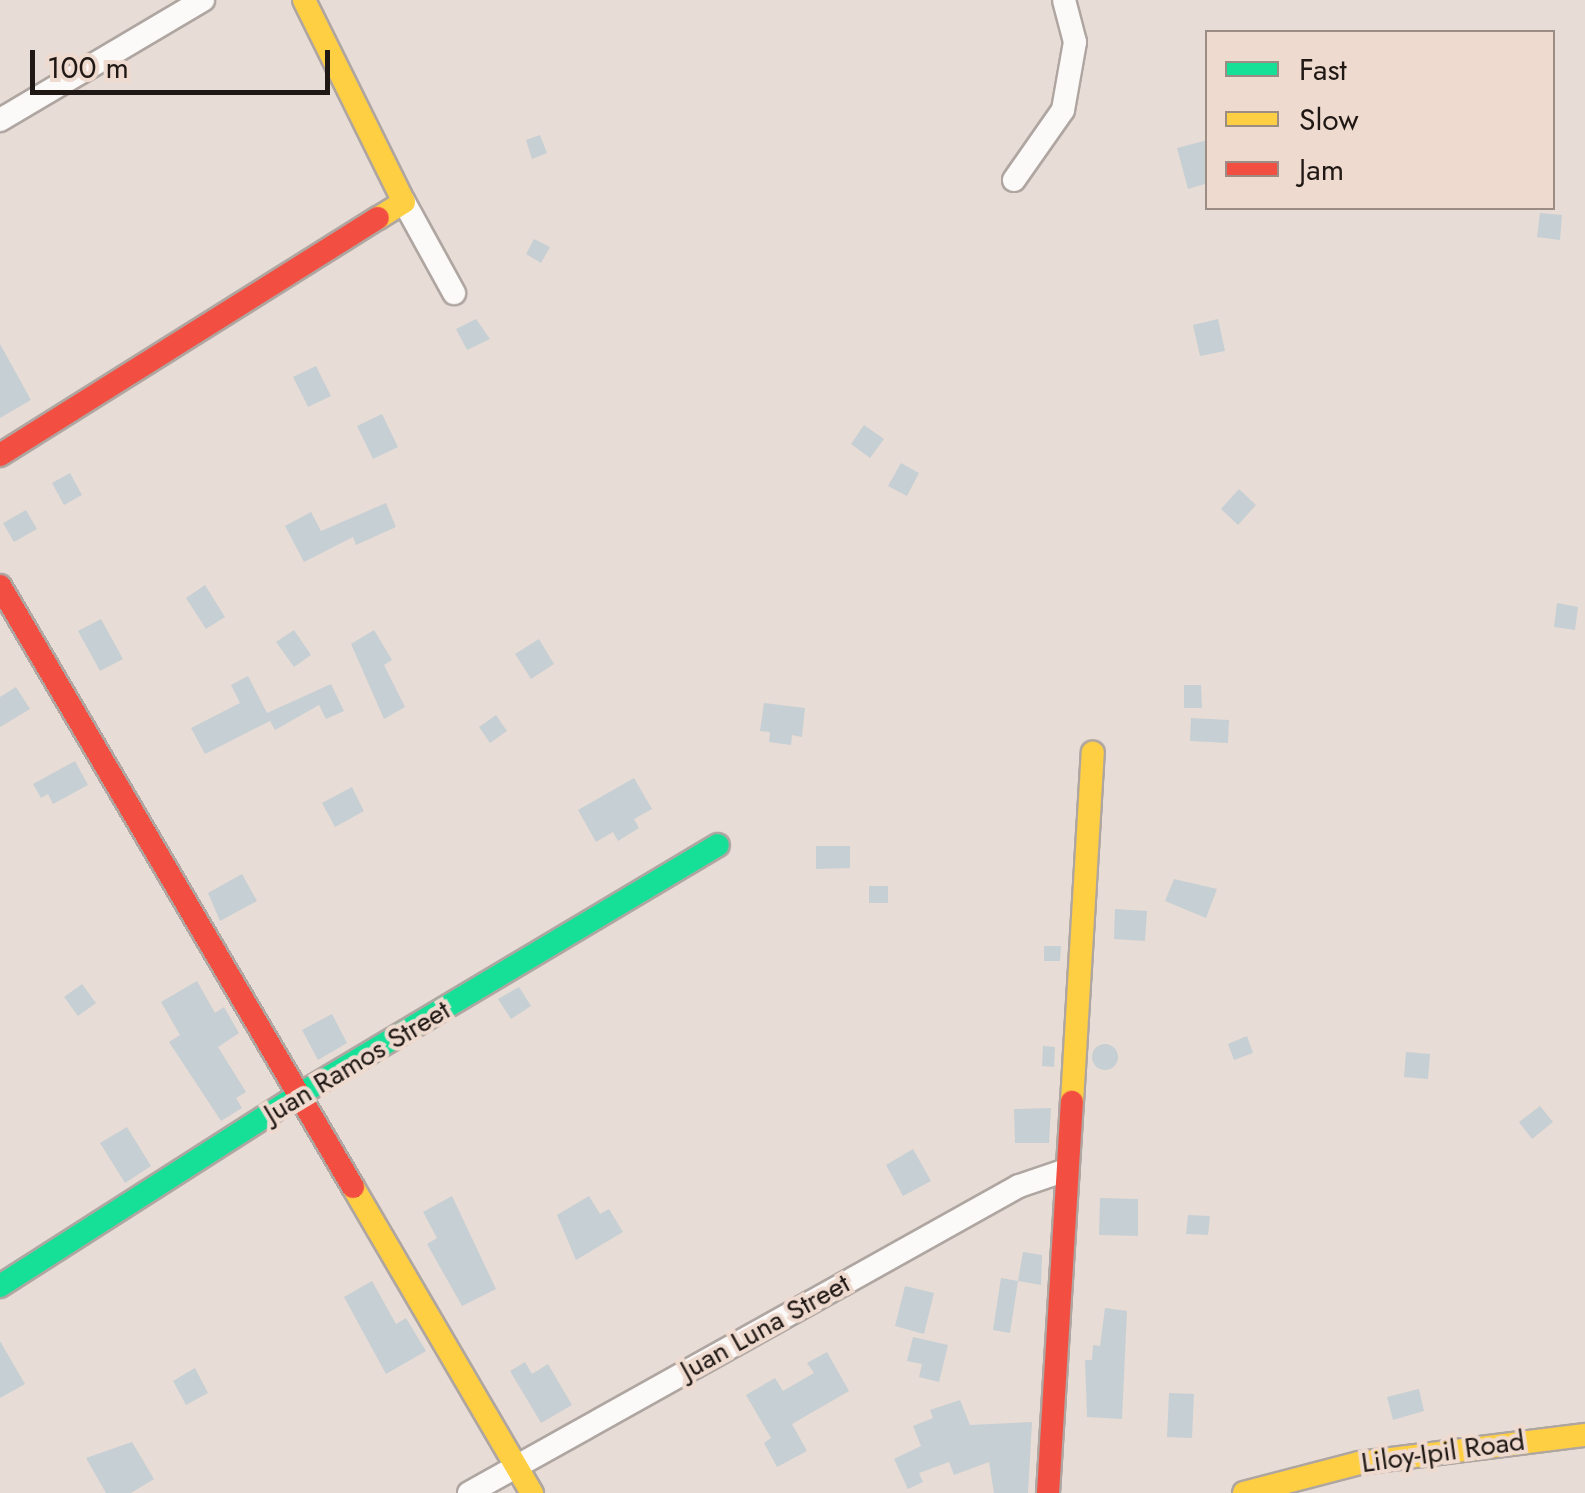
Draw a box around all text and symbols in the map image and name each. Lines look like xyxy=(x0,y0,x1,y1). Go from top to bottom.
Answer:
scale bar xyxy=(35,30,335,92)
legend xyxy=(1205,30,1555,210)
text: 100 m xyxy=(47,46,129,89)
text: Fast xyxy=(1299,48,1347,91)
text: Slow xyxy=(1299,98,1359,141)
text: Jam xyxy=(1299,148,1344,191)
street label: Juan Ramos Street xyxy=(258,993,456,1131)
street label: Juan Luna Street xyxy=(675,1267,855,1387)
street label: Liloy-Ipil Road xyxy=(1359,1424,1527,1480)

